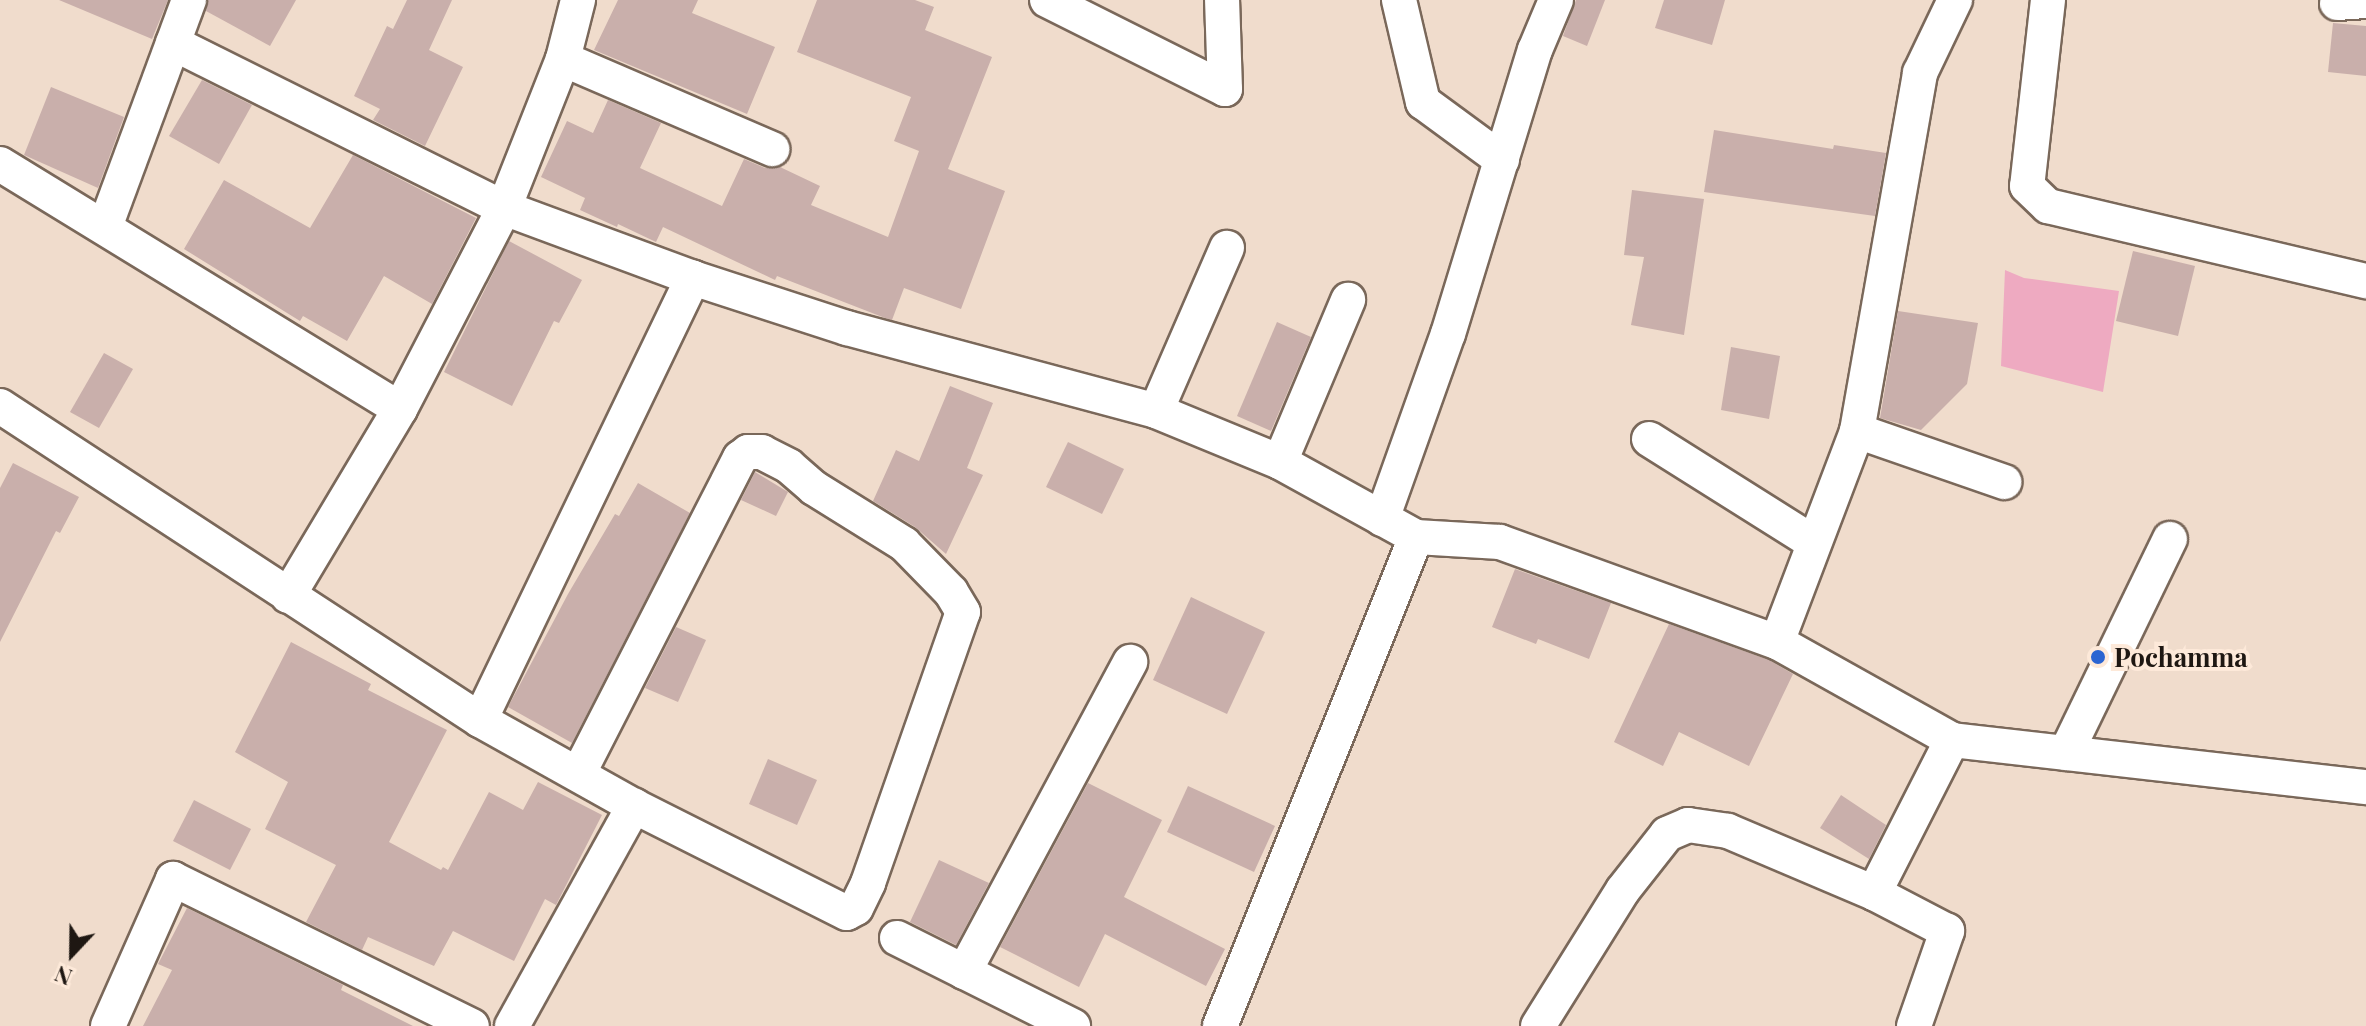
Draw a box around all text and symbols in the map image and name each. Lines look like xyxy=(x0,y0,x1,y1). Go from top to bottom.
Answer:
place label: Pochamma xyxy=(2114,641,2248,673)
marker: Pochamma xyxy=(2089,648,2107,666)
north arrow xyxy=(32,914,112,994)
text: N xyxy=(50,959,76,993)

